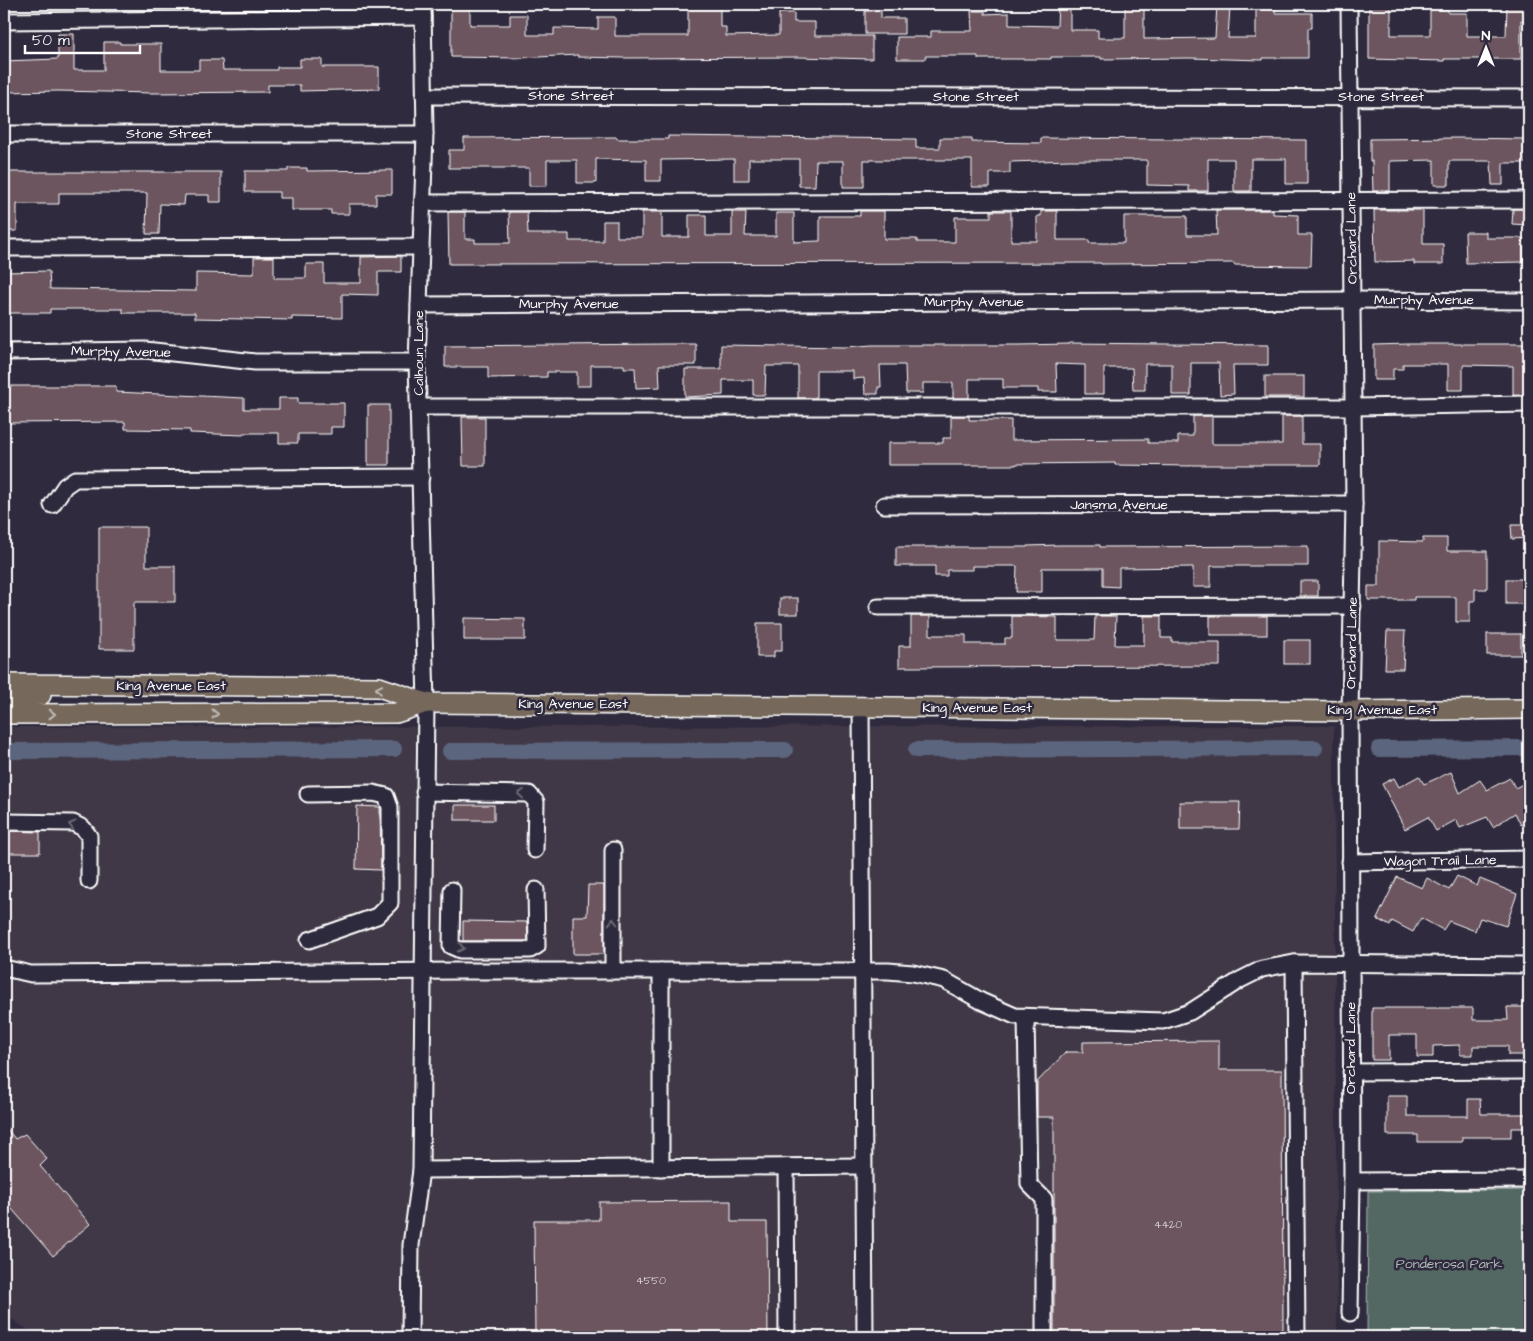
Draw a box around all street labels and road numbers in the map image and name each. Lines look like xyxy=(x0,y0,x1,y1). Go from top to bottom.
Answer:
street label: Stone Street xyxy=(528,86,614,106)
street label: Stone Street xyxy=(933,87,1019,107)
street label: Stone Street xyxy=(1338,87,1424,107)
street label: Stone Street xyxy=(126,124,212,144)
street label: Orchard Lane xyxy=(1341,191,1363,284)
street label: Murphy Avenue xyxy=(1374,290,1474,310)
street label: Murphy Avenue xyxy=(924,292,1024,312)
street label: Murphy Avenue xyxy=(519,294,619,314)
street label: Calhoun Lane xyxy=(409,310,429,396)
street label: Murphy Avenue xyxy=(71,341,172,363)
street label: Jansma Avenue xyxy=(1070,495,1168,515)
street label: Orchard Lane xyxy=(1341,596,1363,689)
street label: King Avenue East xyxy=(116,676,226,696)
street label: King Avenue East xyxy=(518,694,628,714)
street label: King Avenue East xyxy=(922,698,1032,718)
street label: King Avenue East xyxy=(1327,700,1437,720)
street label: Wagon Trail Lane xyxy=(1383,850,1497,872)
street label: Orchard Lane xyxy=(1341,1002,1361,1094)

